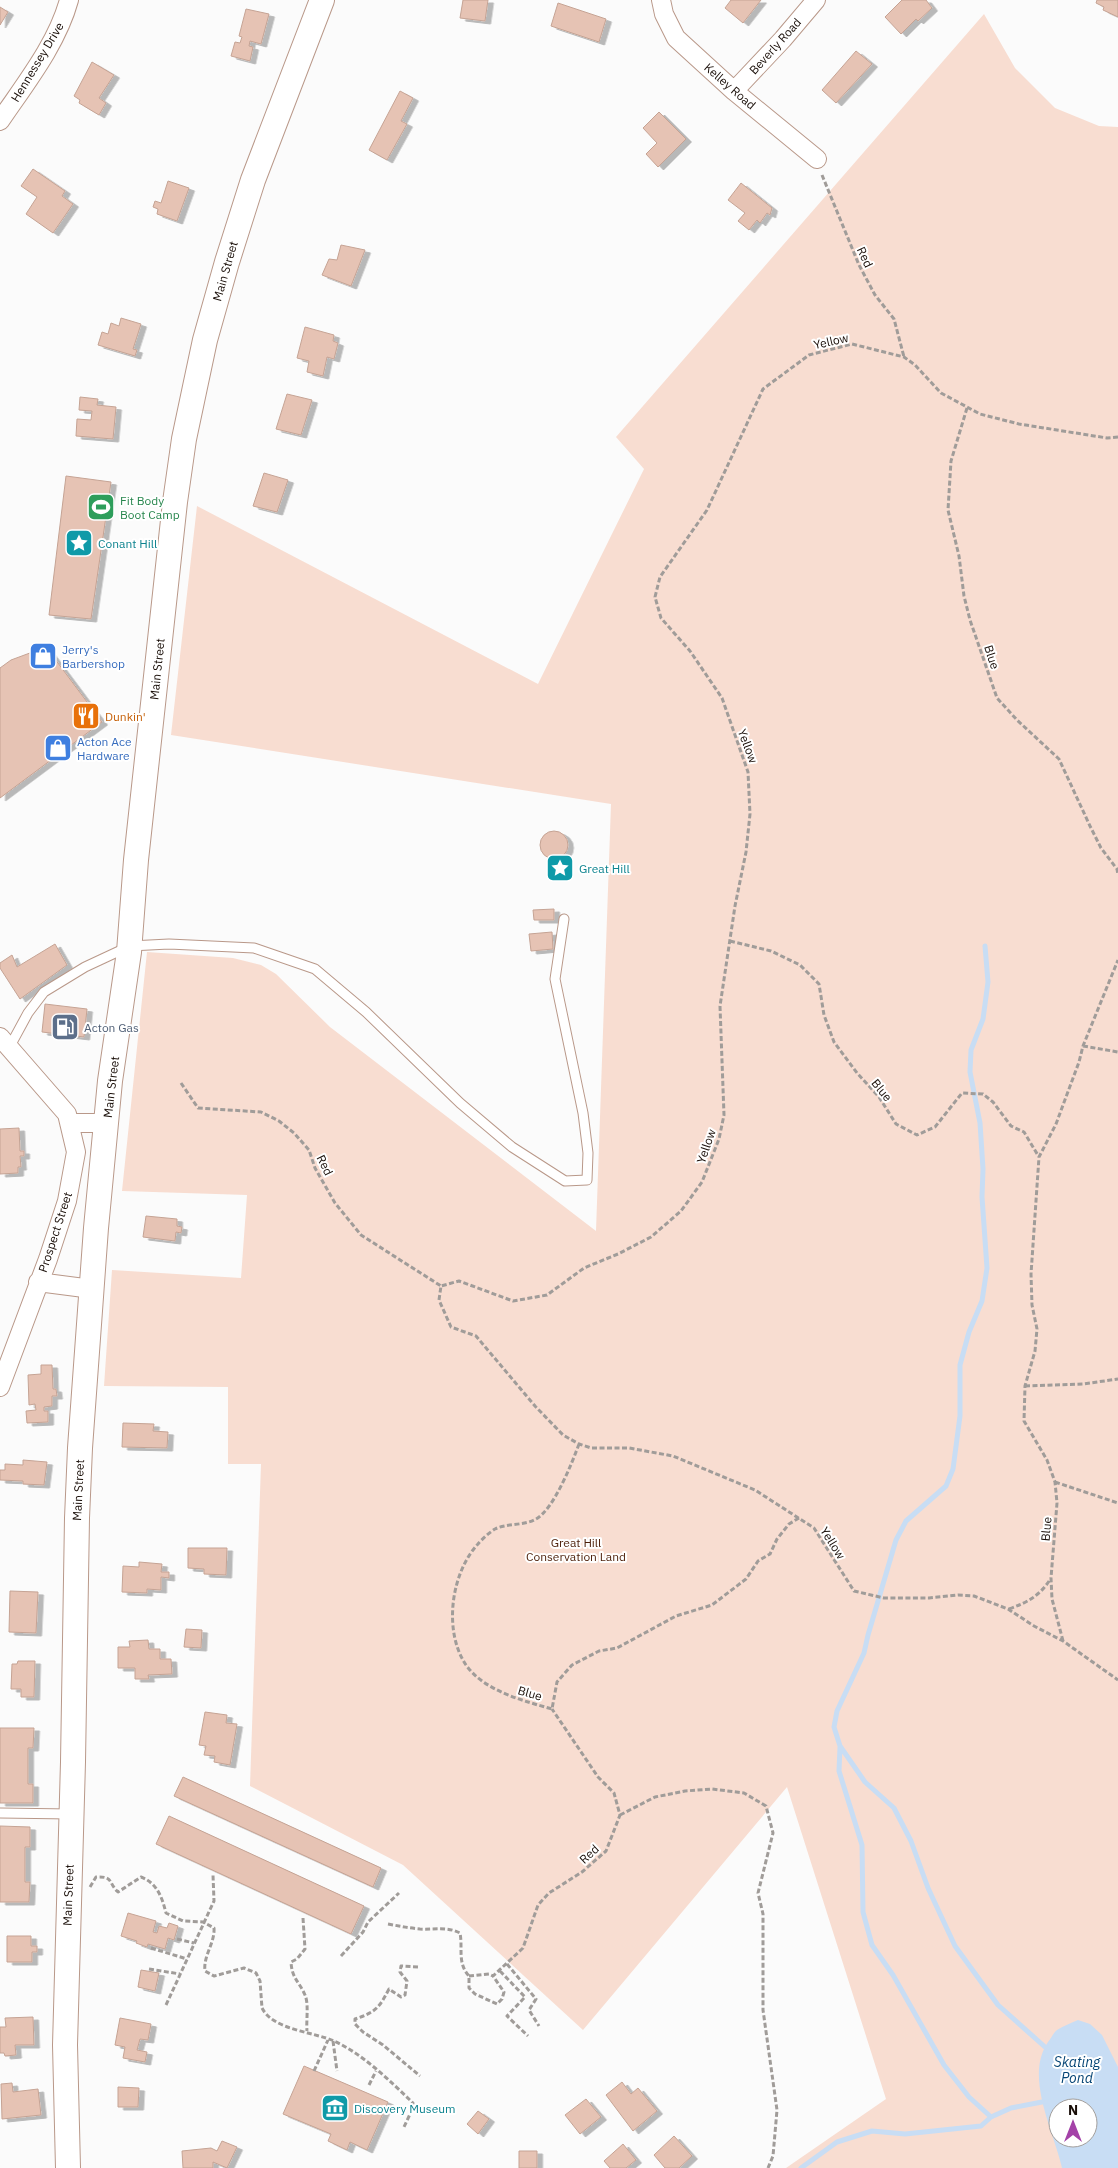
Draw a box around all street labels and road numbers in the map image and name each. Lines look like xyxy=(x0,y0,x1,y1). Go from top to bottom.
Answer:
street label: Beverly Road xyxy=(746,15,804,77)
street label: Hennessey Drive xyxy=(7,19,67,104)
street label: Kelley Road xyxy=(701,60,759,112)
street label: Main Street xyxy=(209,239,241,303)
street label: Red xyxy=(854,244,876,270)
street label: Yellow xyxy=(812,330,850,352)
street label: Main Street xyxy=(146,638,168,700)
street label: Blue xyxy=(981,643,1003,671)
street label: Yellow xyxy=(735,727,761,765)
street label: Main Street xyxy=(100,1055,122,1119)
street label: Blue xyxy=(868,1076,896,1105)
street label: Yellow xyxy=(693,1127,719,1165)
street label: Red xyxy=(314,1152,336,1178)
street label: Prospect Street xyxy=(35,1190,75,1274)
street label: Main Street xyxy=(69,1459,87,1521)
street label: Blue xyxy=(1037,1516,1055,1542)
street label: Yellow xyxy=(817,1524,849,1562)
street label: Blue xyxy=(516,1682,544,1704)
street label: Red xyxy=(576,1841,602,1867)
street label: Main Street xyxy=(59,1864,77,1926)

